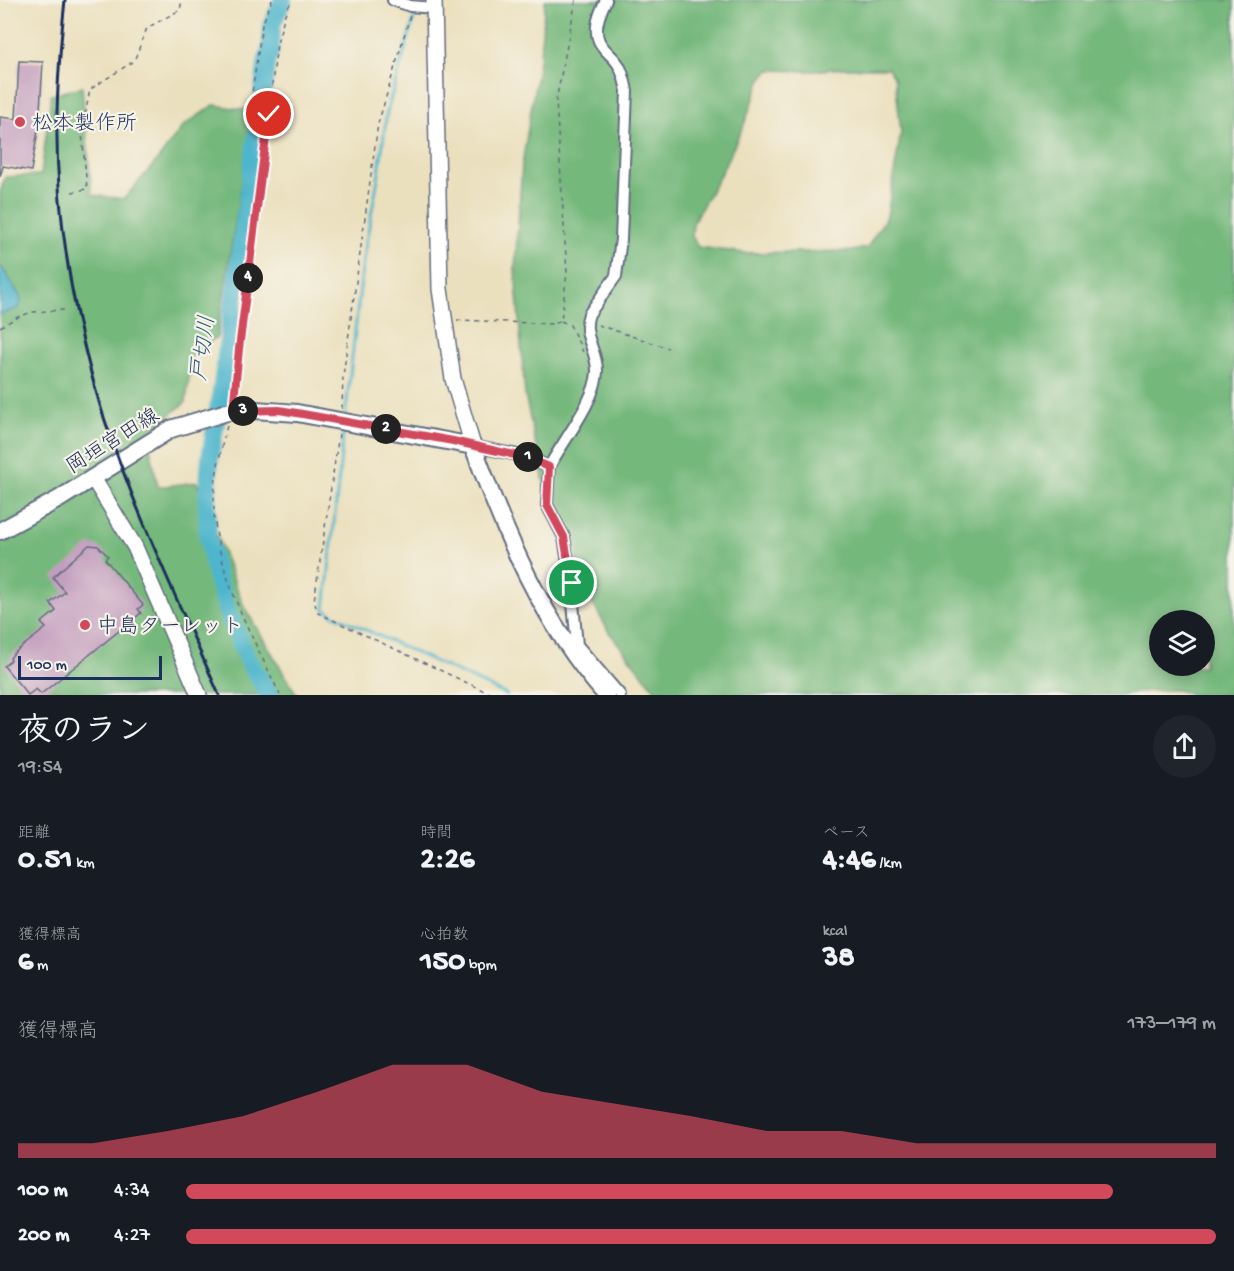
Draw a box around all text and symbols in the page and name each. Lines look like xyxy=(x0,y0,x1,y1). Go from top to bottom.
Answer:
pin xyxy=(243,88,294,139)
icon: check xyxy=(252,97,285,130)
place label: 松本製作所 xyxy=(32,111,137,138)
marker: 松本製作所 xyxy=(13,115,27,129)
pin: 4 xyxy=(233,263,263,293)
text: 4 xyxy=(244,268,252,287)
water label: 戸切川 xyxy=(187,314,222,383)
pin: 3 xyxy=(228,396,258,426)
text: 3 xyxy=(239,401,247,420)
street label: 岡垣宮田線 xyxy=(62,404,165,481)
pin: 2 xyxy=(371,414,401,444)
text: 2 xyxy=(382,419,390,438)
pin: 1 xyxy=(513,442,543,472)
text: 1 xyxy=(525,447,531,466)
pin xyxy=(546,557,597,608)
icon: arrive xyxy=(555,566,588,599)
map controls xyxy=(1149,610,1215,676)
button: layers xyxy=(1149,610,1215,676)
place label: 中島ターレット xyxy=(97,614,243,641)
marker: 中島ターレット xyxy=(78,618,92,632)
scale bar xyxy=(18,653,162,680)
text: 100 m xyxy=(27,657,67,676)
text: 夜のラン xyxy=(18,715,150,753)
button: share xyxy=(1153,715,1216,778)
text: 19:54 xyxy=(18,757,62,780)
text: 距離 xyxy=(18,825,50,844)
text: 時間 xyxy=(420,825,452,844)
text: ペース xyxy=(823,825,870,844)
text: 0.51 xyxy=(18,844,72,879)
text: 2:26 xyxy=(420,844,474,879)
text: 4:46 xyxy=(823,844,876,879)
text: km xyxy=(72,855,95,874)
text: /km xyxy=(876,855,902,874)
text: kcal xyxy=(823,923,848,942)
text: 獲得標高 xyxy=(18,927,82,946)
text: 心拍数 xyxy=(420,927,468,946)
text: 38 xyxy=(823,942,855,977)
text: 6 xyxy=(18,946,33,981)
text: 150 xyxy=(420,946,465,981)
text: m xyxy=(33,957,48,976)
text: bpm xyxy=(465,957,497,976)
text: 173–179 m xyxy=(1127,1013,1216,1036)
text: 獲得標高 xyxy=(18,1021,98,1044)
text: 100 m xyxy=(18,1180,68,1203)
text: 4:34 xyxy=(114,1180,150,1203)
text: 200 m xyxy=(18,1225,69,1248)
text: 4:27 xyxy=(114,1225,150,1248)

